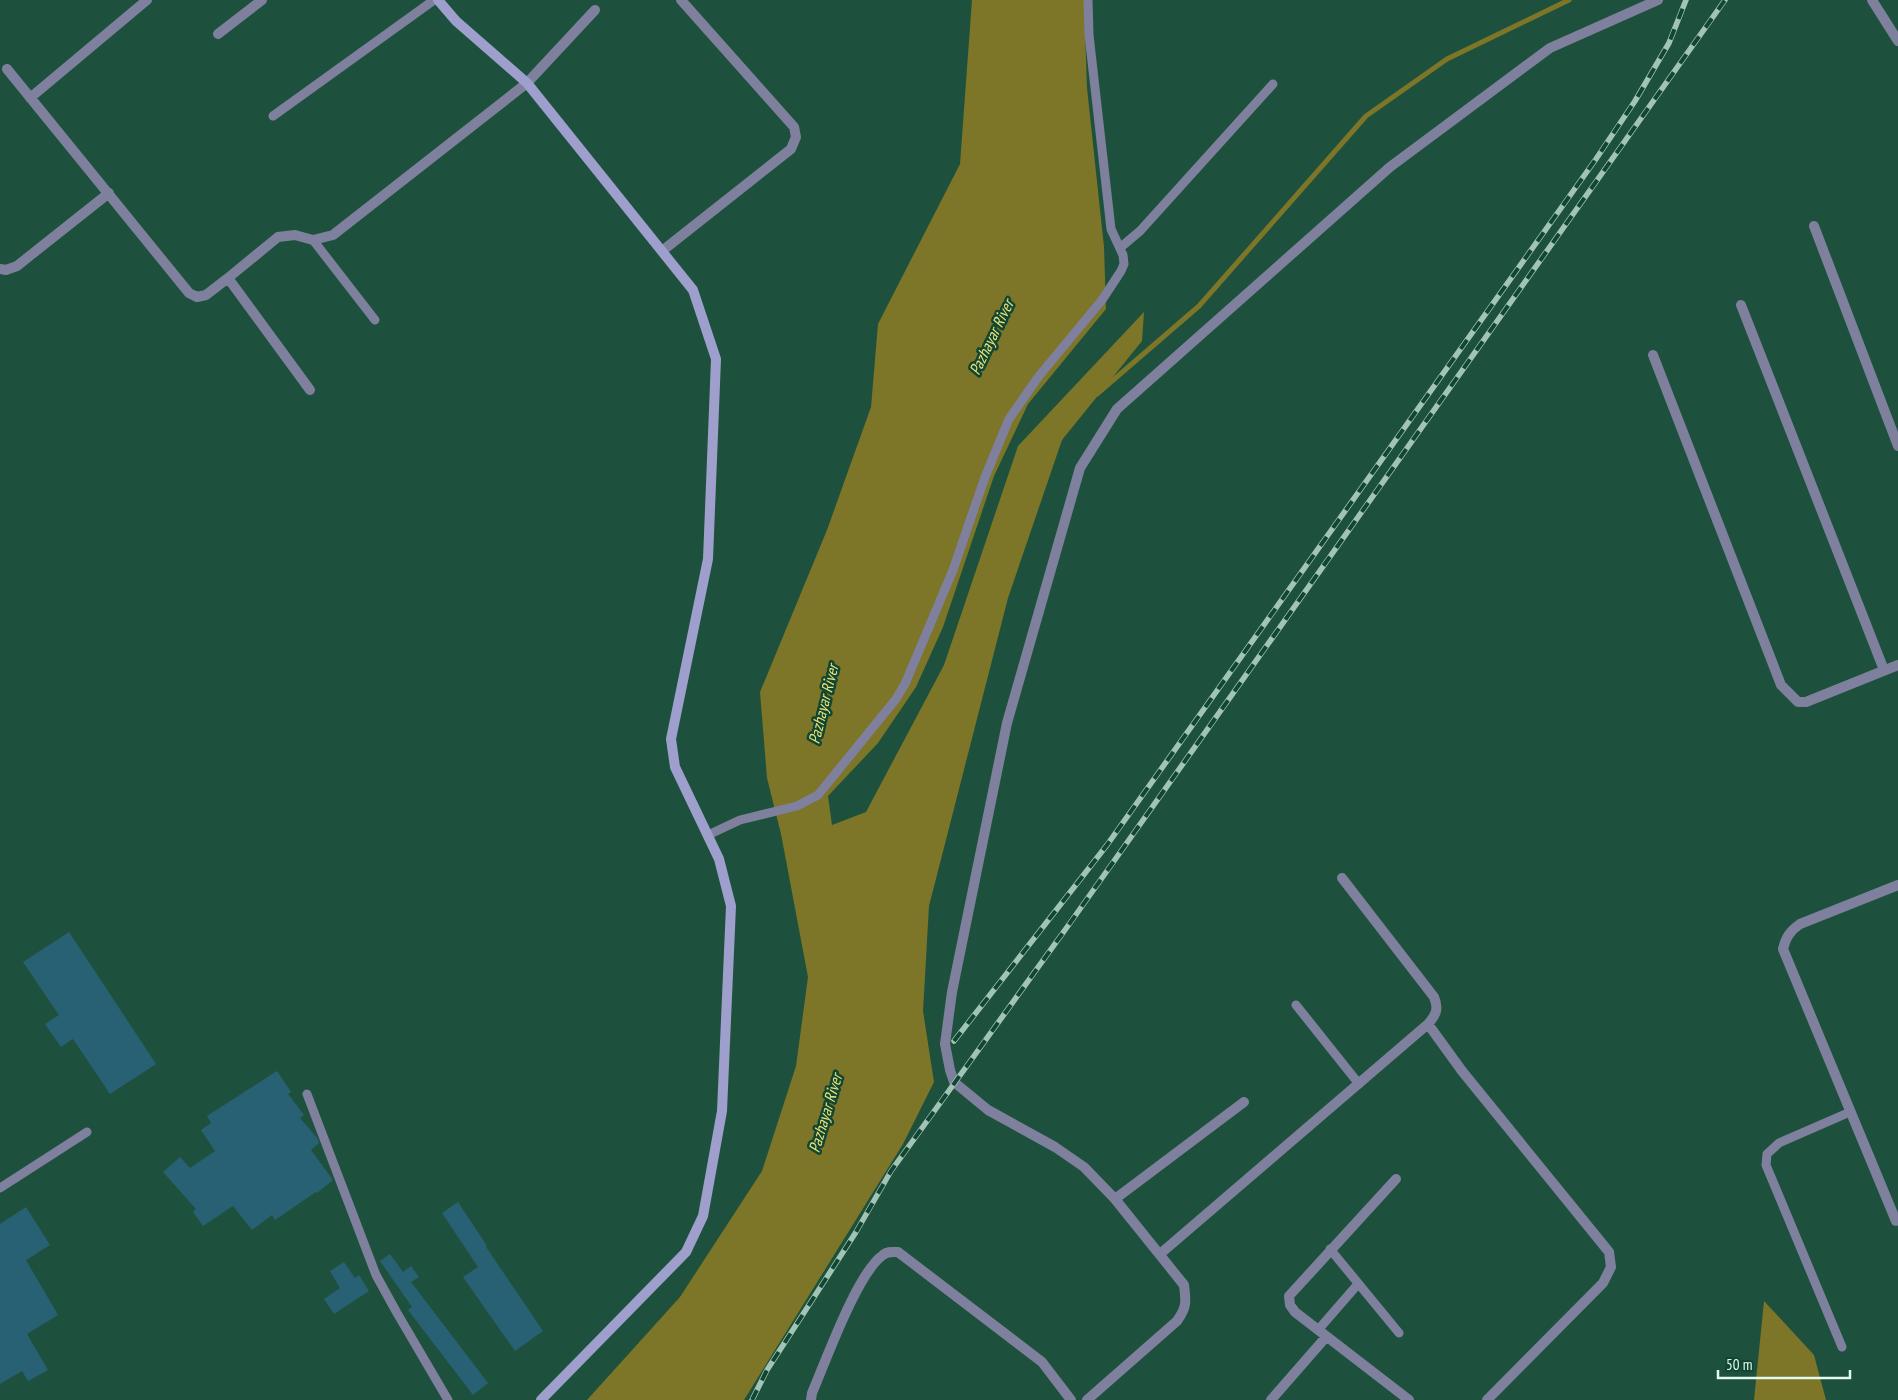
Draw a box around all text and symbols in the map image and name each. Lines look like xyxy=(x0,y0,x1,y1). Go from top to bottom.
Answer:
water label: Pazhayar River xyxy=(964,294,1019,378)
water label: Pazhayar River xyxy=(804,660,843,746)
water label: Pazhayar River xyxy=(804,1069,847,1155)
scale bar xyxy=(1718,1348,1850,1380)
text: 50 m xyxy=(1726,1355,1752,1374)

